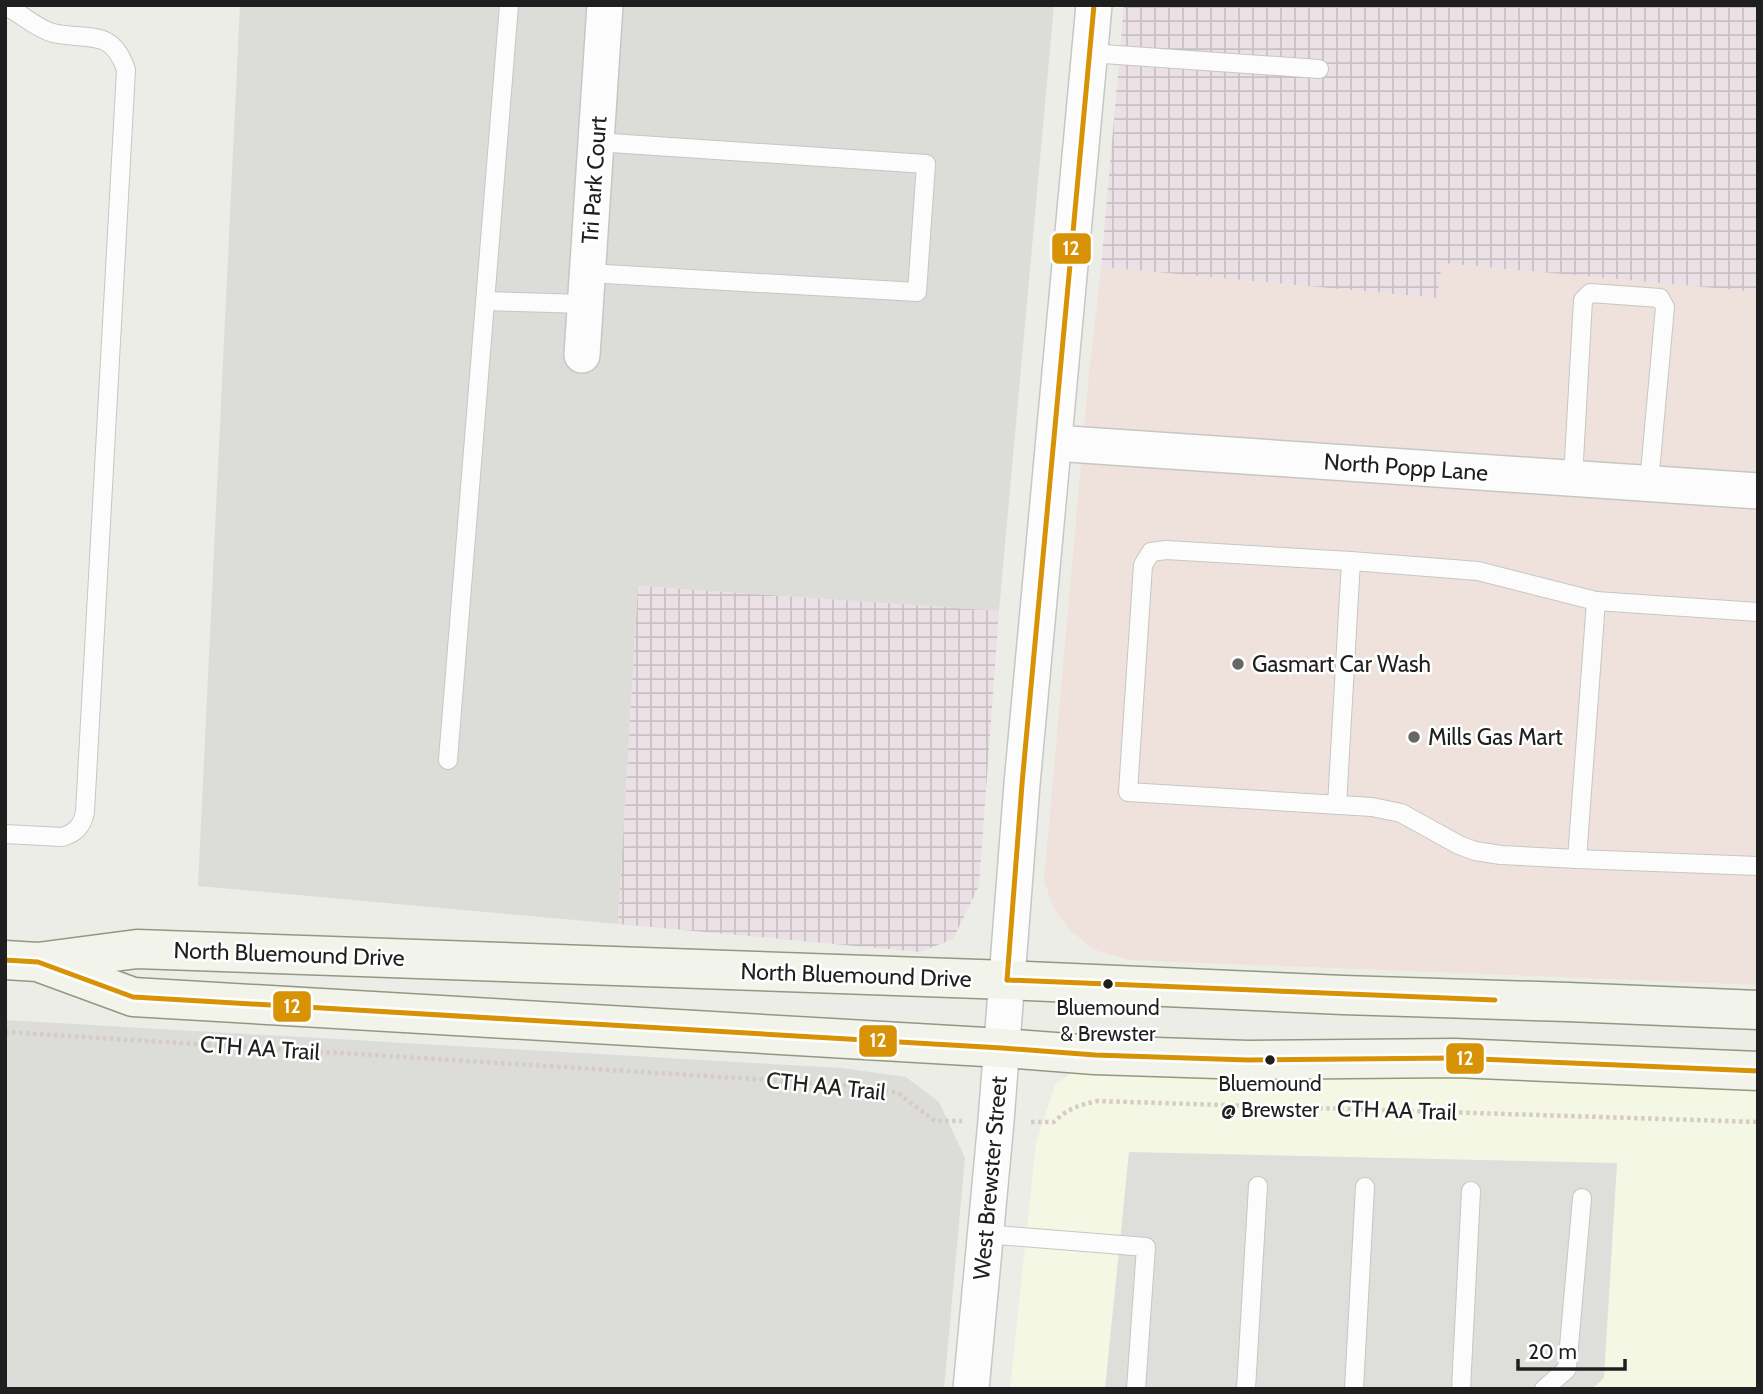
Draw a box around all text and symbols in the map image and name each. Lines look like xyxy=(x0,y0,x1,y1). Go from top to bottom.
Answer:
street label: Tri Park Court xyxy=(576,115,612,245)
line badge: 12 xyxy=(1051,232,1092,265)
text: 12 xyxy=(1062,237,1080,260)
street label: North Popp Lane xyxy=(1323,447,1489,487)
place label: Gasmart Car Wash xyxy=(1252,650,1431,678)
marker: Gasmart Car Wash xyxy=(1230,656,1246,672)
place label: Mills Gas Mart xyxy=(1428,723,1563,751)
marker: Mills Gas Mart xyxy=(1406,729,1422,745)
street label: North Bluemound Drive xyxy=(173,936,405,972)
street label: North Bluemound Drive xyxy=(740,957,972,993)
marker: Bluemound & Brewster xyxy=(1101,977,1115,991)
line badge: 12 xyxy=(272,990,312,1023)
text: 12 xyxy=(283,995,301,1018)
place label: Bluemound & Brewster xyxy=(1056,995,1160,1046)
line badge: 12 xyxy=(858,1024,898,1058)
text: 12 xyxy=(869,1029,887,1052)
street label: CTH AA Trail xyxy=(199,1030,321,1066)
line badge: 12 xyxy=(1445,1042,1485,1075)
text: 12 xyxy=(1456,1047,1474,1070)
marker: Bluemound @ Brewster xyxy=(1263,1053,1277,1067)
street label: CTH AA Trail xyxy=(765,1066,888,1106)
place label: Bluemound @ Brewster xyxy=(1218,1071,1322,1122)
street label: West Brewster Street xyxy=(967,1075,1013,1281)
street label: CTH AA Trail xyxy=(1337,1094,1458,1126)
scale bar xyxy=(1518,1328,1625,1372)
text: 20 m xyxy=(1528,1339,1577,1364)

